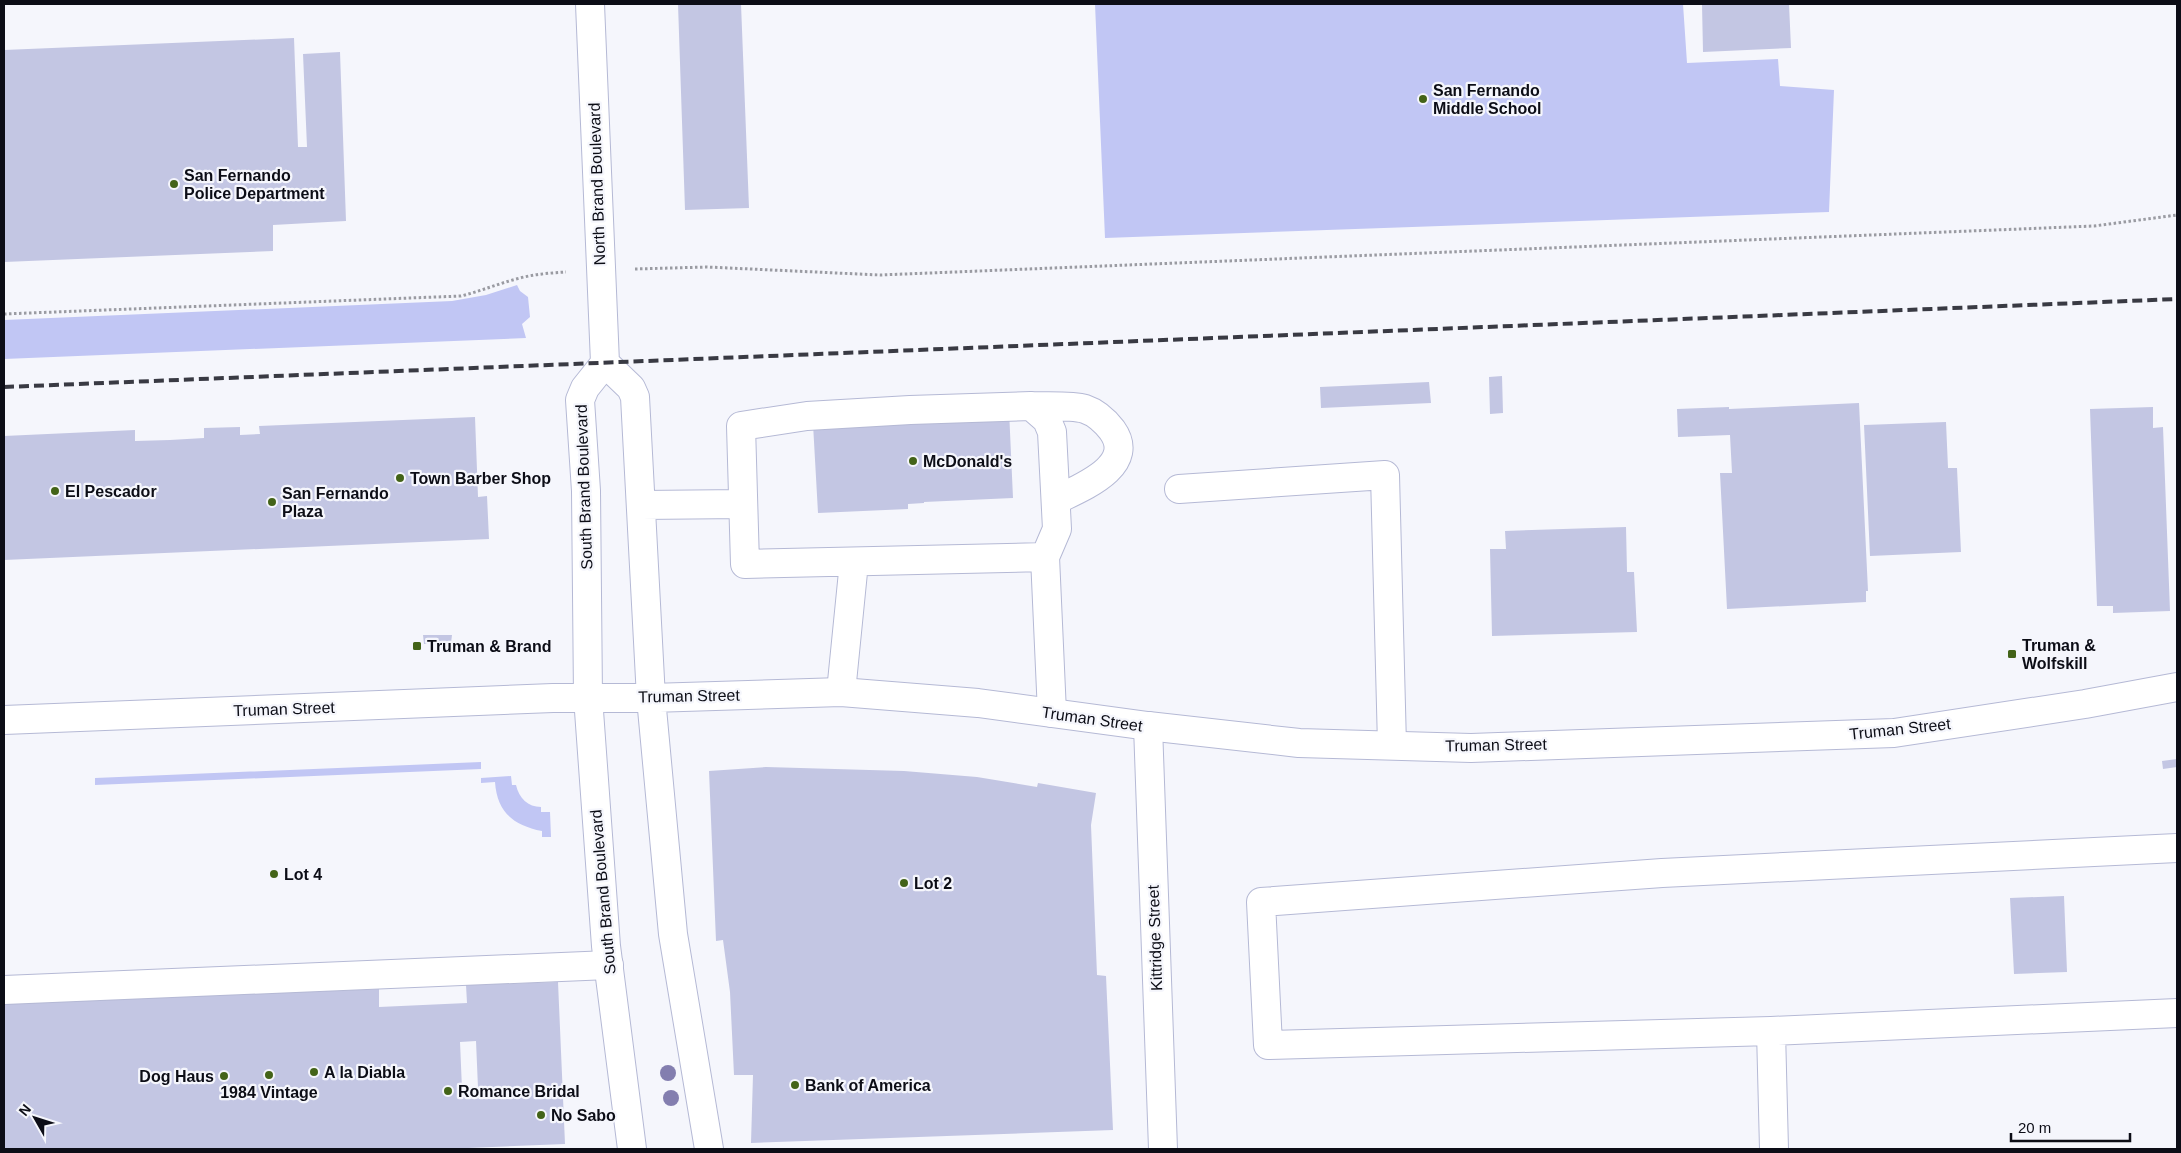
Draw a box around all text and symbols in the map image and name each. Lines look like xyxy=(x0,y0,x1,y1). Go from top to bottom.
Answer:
place label: San Fernando Middle School xyxy=(1433,82,1541,117)
marker: San Fernando Middle School xyxy=(1417,93,1429,105)
street label: North Brand Boulevard xyxy=(586,102,608,266)
place label: San Fernando Police Department xyxy=(184,167,325,202)
marker: San Fernando Police Department xyxy=(168,178,180,190)
street label: South Brand Boulevard xyxy=(573,404,595,570)
place label: McDonald's xyxy=(923,453,1012,470)
marker: McDonald's xyxy=(907,455,919,467)
place label: Town Barber Shop xyxy=(410,470,551,487)
marker: Town Barber Shop xyxy=(394,472,406,484)
place label: El Pescador xyxy=(65,483,157,500)
marker: El Pescador xyxy=(49,485,61,497)
place label: San Fernando Plaza xyxy=(282,485,389,520)
marker: San Fernando Plaza xyxy=(266,496,278,508)
place label: Truman & Wolfskill xyxy=(2022,637,2096,672)
place label: Truman & Brand xyxy=(427,638,551,655)
marker: Truman & Brand xyxy=(411,640,423,652)
marker: Truman & Wolfskill xyxy=(2006,648,2018,660)
street label: Truman Street xyxy=(638,687,741,705)
street label: Truman Street xyxy=(233,699,336,719)
street label: Truman Street xyxy=(1040,704,1144,735)
street label: Truman Street xyxy=(1849,715,1952,743)
street label: Truman Street xyxy=(1445,736,1548,754)
street label: South Brand Boulevard xyxy=(587,809,619,975)
place label: Lot 4 xyxy=(284,866,322,883)
marker: Lot 4 xyxy=(268,868,280,880)
place label: Lot 2 xyxy=(914,875,952,892)
marker: Lot 2 xyxy=(898,877,910,889)
street label: Kittridge Street xyxy=(1145,884,1165,991)
place label: A la Diabla xyxy=(324,1064,405,1081)
marker: A la Diabla xyxy=(308,1066,320,1078)
place label: Dog Haus xyxy=(139,1068,214,1085)
marker: 1984 Vintage xyxy=(263,1069,275,1081)
marker: Dog Haus xyxy=(218,1070,230,1082)
place label: Bank of America xyxy=(805,1077,931,1094)
marker: Bank of America xyxy=(789,1079,801,1091)
place label: Romance Bridal xyxy=(458,1083,580,1100)
place label: 1984 Vintage xyxy=(220,1084,318,1101)
marker: Romance Bridal xyxy=(442,1085,454,1097)
north arrow xyxy=(10,1093,60,1143)
text: N xyxy=(15,1101,34,1119)
place label: No Sabo xyxy=(551,1107,616,1124)
marker: No Sabo xyxy=(535,1109,547,1121)
scale bar xyxy=(2011,1110,2130,1142)
text: 20 m xyxy=(2018,1119,2051,1136)

